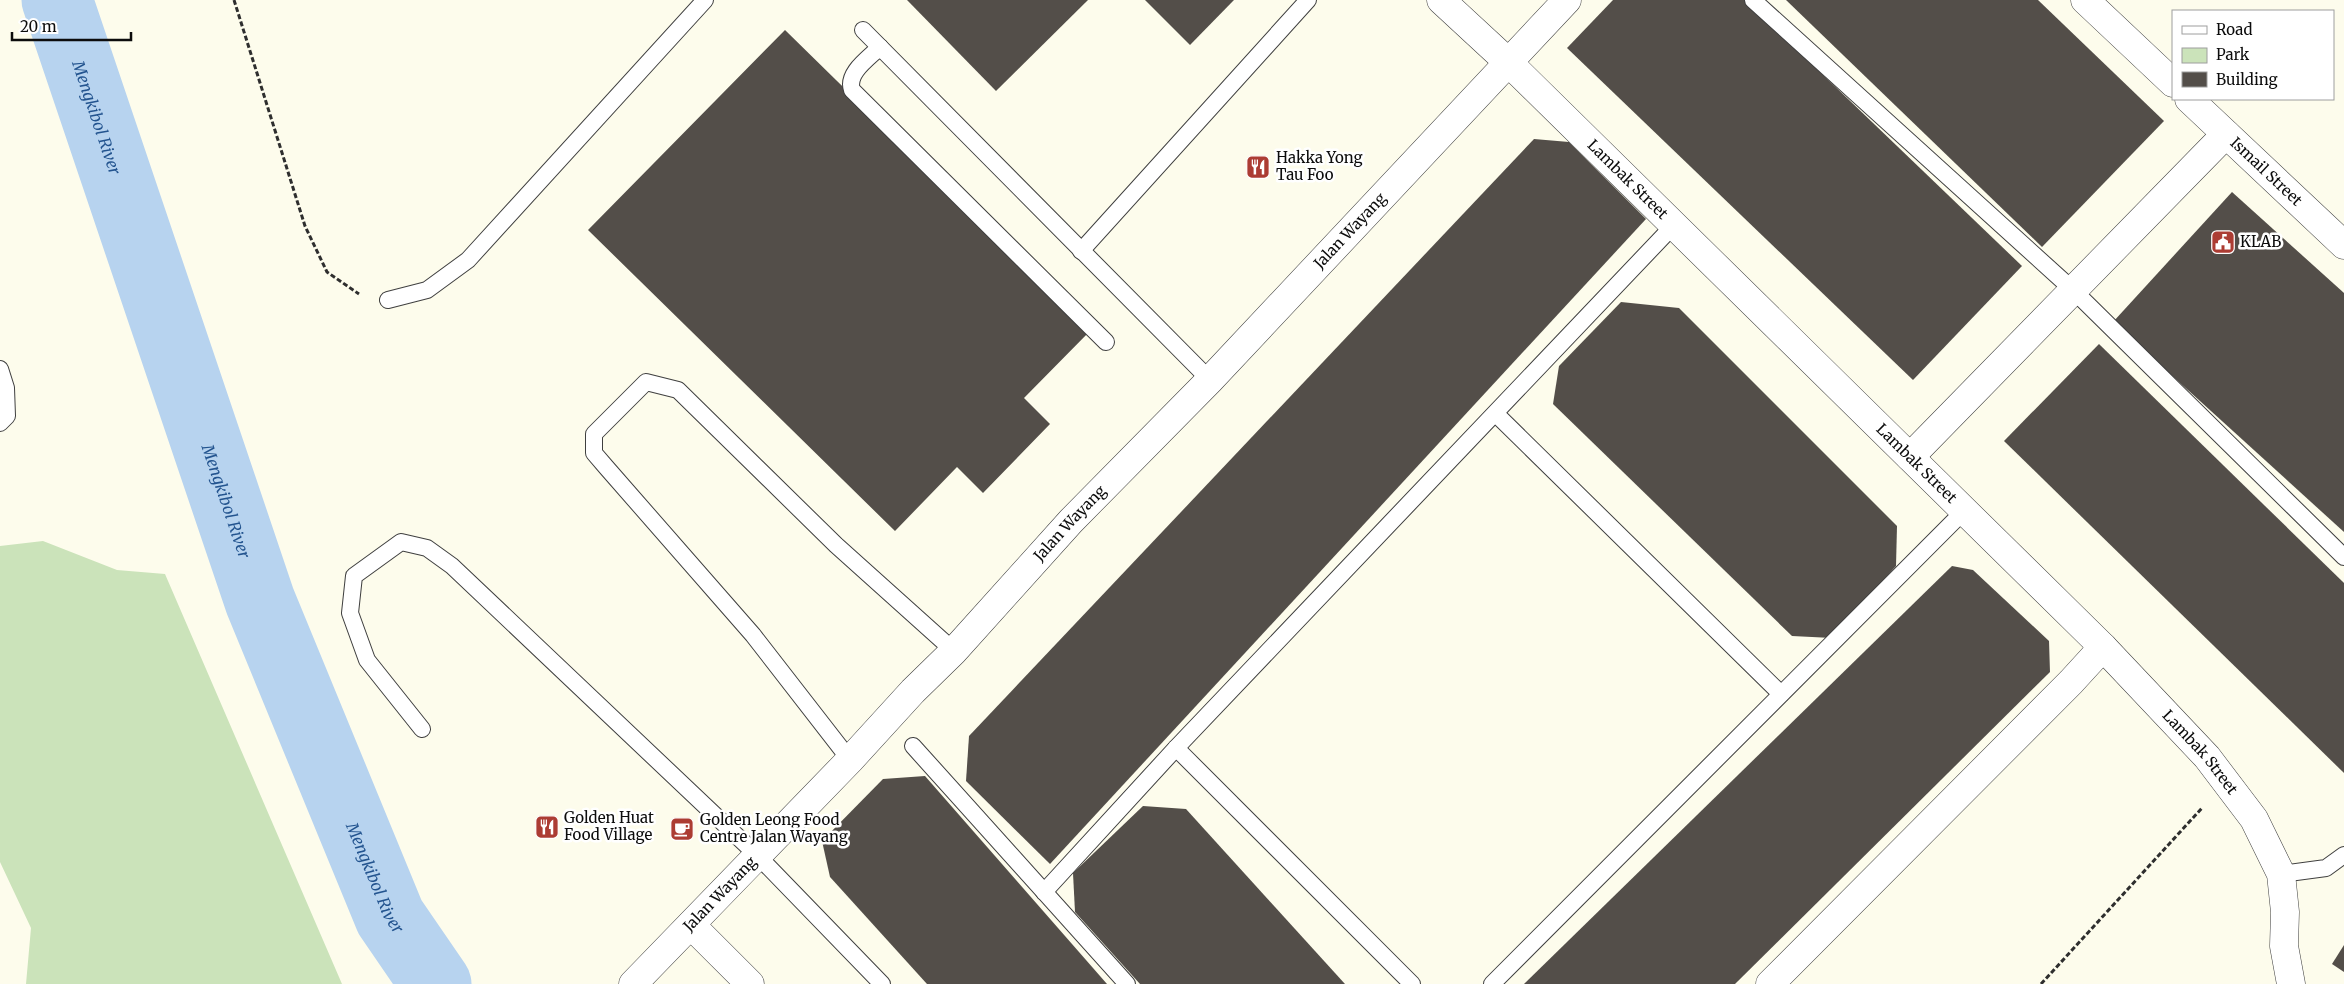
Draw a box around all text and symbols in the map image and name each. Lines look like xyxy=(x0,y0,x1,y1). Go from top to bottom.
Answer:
scale bar xyxy=(12,10,131,42)
legend xyxy=(2172,10,2334,100)
text: 20 m xyxy=(20,17,57,36)
text: Road xyxy=(2216,20,2252,39)
text: Park xyxy=(2216,45,2250,64)
water label: Mengkibol River xyxy=(68,57,125,177)
text: Building xyxy=(2216,70,2278,89)
street label: Ismail Street xyxy=(2227,133,2306,210)
street label: Lambak Street xyxy=(1584,135,1672,223)
place label: Hakka Yong Tau Foo xyxy=(1276,148,1363,184)
restaurant icon: Hakka Yong Tau Foo xyxy=(1245,154,1271,180)
street label: Jalan Wayang xyxy=(1309,189,1390,273)
public building icon: KLAB xyxy=(2210,229,2236,255)
place label: KLAB xyxy=(2240,232,2281,251)
street label: Lambak Street xyxy=(1872,419,1961,507)
water label: Mengkibol River xyxy=(197,441,255,561)
street label: Jalan Wayang xyxy=(1029,481,1110,566)
street label: Lambak Street xyxy=(2159,706,2242,798)
place label: Golden Huat Food Village xyxy=(564,808,654,844)
place label: Golden Leong Food Centre Jalan Wayang xyxy=(700,810,848,846)
restaurant icon: Golden Huat Food Village xyxy=(534,814,560,840)
cafe icon: Golden Leong Food Centre Jalan Wayang xyxy=(669,816,695,842)
water label: Mengkibol River xyxy=(342,818,408,937)
street label: Jalan Wayang xyxy=(678,852,760,936)

